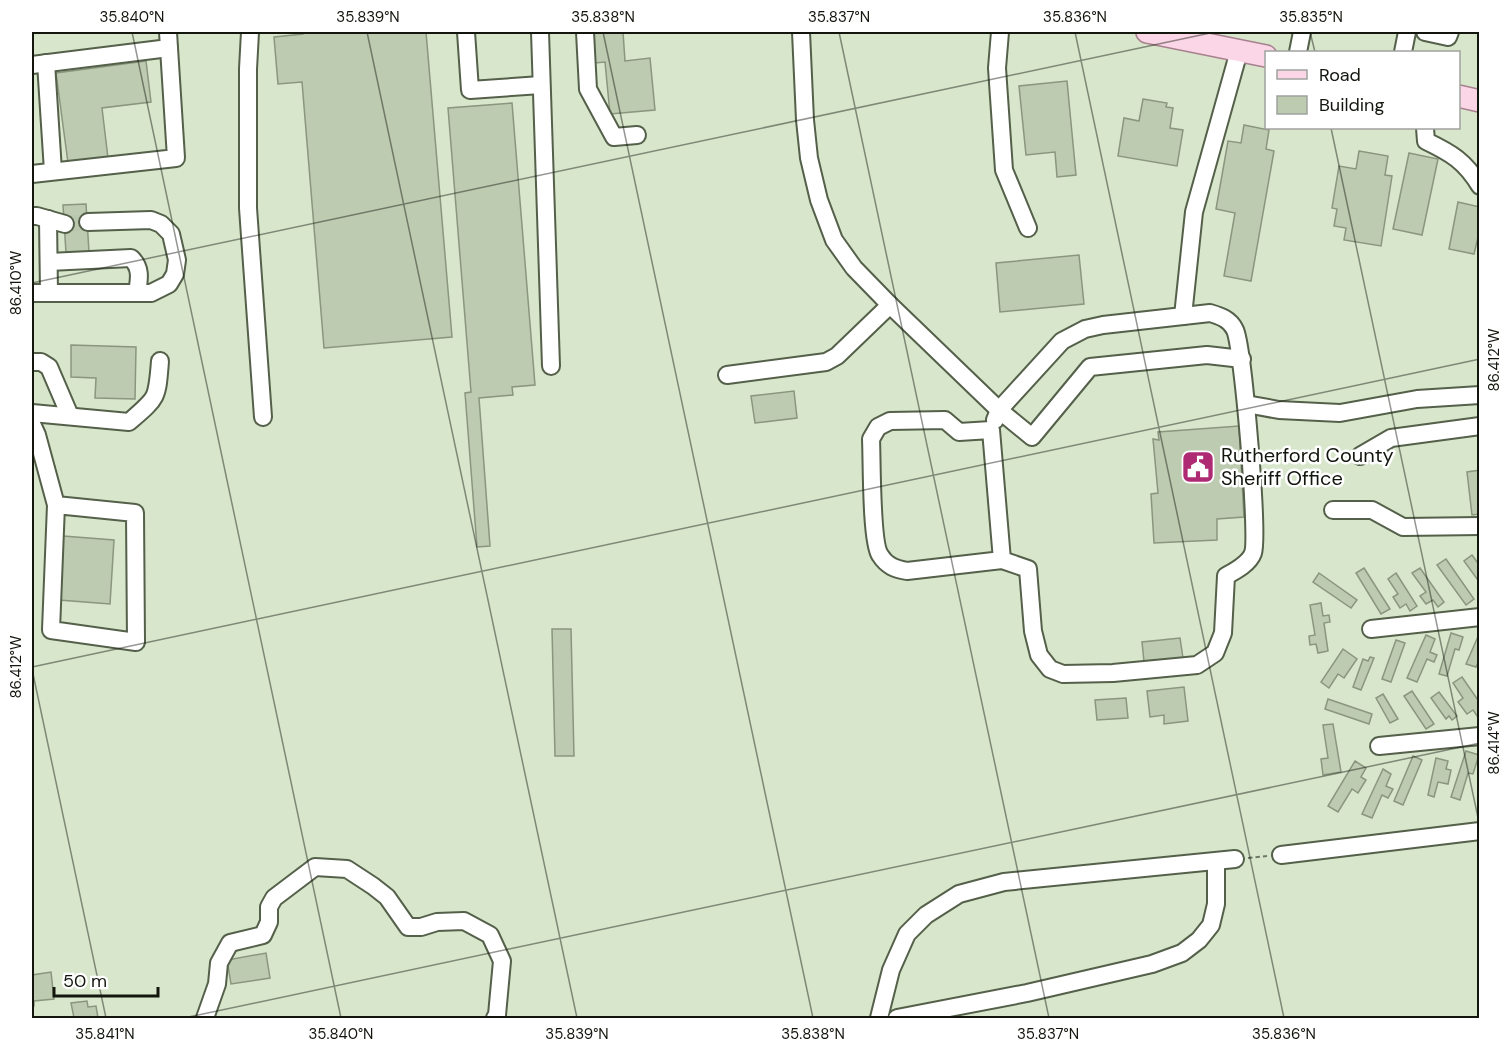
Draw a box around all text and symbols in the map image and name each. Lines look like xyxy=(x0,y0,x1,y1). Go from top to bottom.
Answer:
text: 35.840°N xyxy=(100,7,164,27)
text: 35.839°N xyxy=(336,7,400,27)
text: 35.838°N xyxy=(571,7,635,27)
text: 35.837°N xyxy=(808,7,870,27)
text: 35.836°N xyxy=(1043,7,1107,27)
text: 35.835°N xyxy=(1279,7,1343,27)
legend xyxy=(1265,51,1460,129)
text: Road xyxy=(1319,63,1361,87)
text: Building xyxy=(1319,93,1384,117)
text: 86.410°W xyxy=(6,250,26,315)
text: 86.412°W xyxy=(1484,328,1504,392)
place label: Rutherford County Sheriff Office xyxy=(1221,442,1394,491)
public building icon: Rutherford County Sheriff Office xyxy=(1180,449,1216,485)
text: 86.412°W xyxy=(6,635,26,699)
text: 86.414°W xyxy=(1484,711,1504,775)
scale bar xyxy=(54,960,158,998)
text: 50 m xyxy=(63,969,107,993)
text: 35.841°N xyxy=(75,1024,135,1044)
text: 35.840°N xyxy=(309,1024,373,1044)
text: 35.839°N xyxy=(545,1024,609,1044)
text: 35.838°N xyxy=(781,1024,845,1044)
text: 35.837°N xyxy=(1017,1024,1079,1044)
text: 35.836°N xyxy=(1252,1024,1316,1044)

